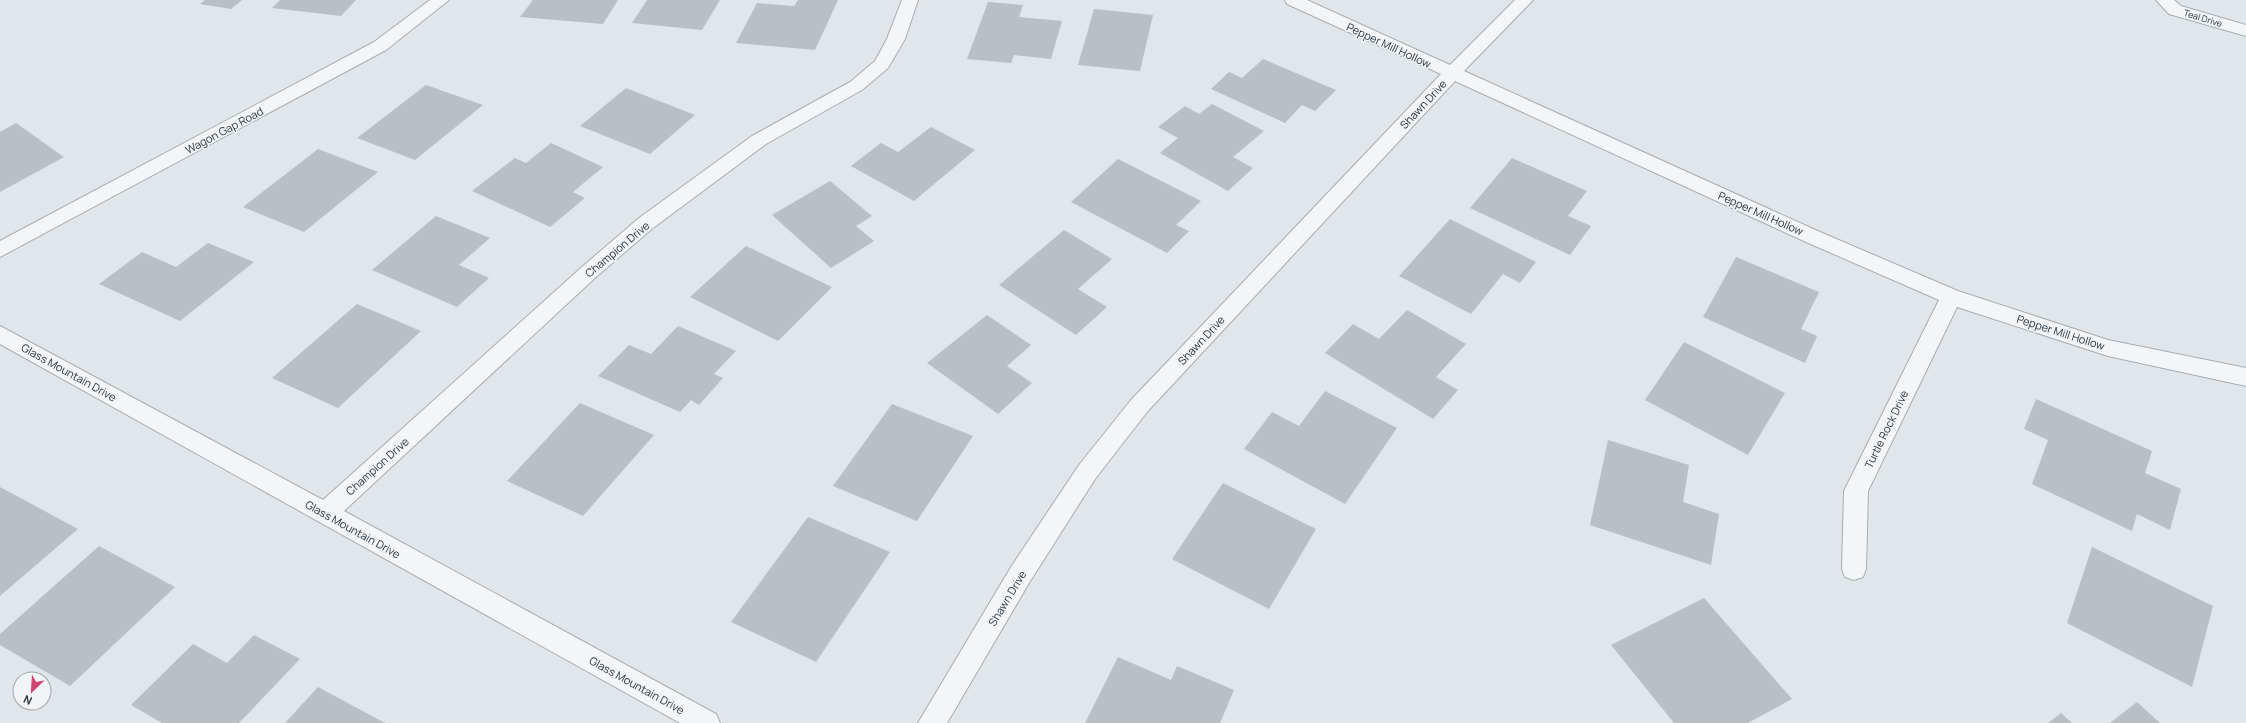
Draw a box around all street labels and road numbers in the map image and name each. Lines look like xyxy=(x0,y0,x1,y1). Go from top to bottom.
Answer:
street label: Teal Drive xyxy=(2182,6,2224,30)
street label: Pepper Mill Hollow xyxy=(1344,19,1434,71)
street label: Shawn Drive xyxy=(1396,76,1450,132)
street label: Wagon Gap Road xyxy=(182,103,266,157)
street label: Pepper Mill Hollow xyxy=(1716,188,1806,239)
street label: Champion Drive xyxy=(582,217,653,280)
street label: Pepper Mill Hollow xyxy=(2015,311,2107,353)
street label: Shawn Drive xyxy=(1174,312,1228,368)
street label: Glass Mountain Drive xyxy=(19,340,120,405)
street label: Turtle Rock Drive xyxy=(1861,387,1912,471)
street label: Champion Drive xyxy=(342,433,412,498)
street label: Glass Mountain Drive xyxy=(303,497,404,562)
street label: Shawn Drive xyxy=(985,567,1030,628)
street label: Glass Mountain Drive xyxy=(587,653,688,718)

